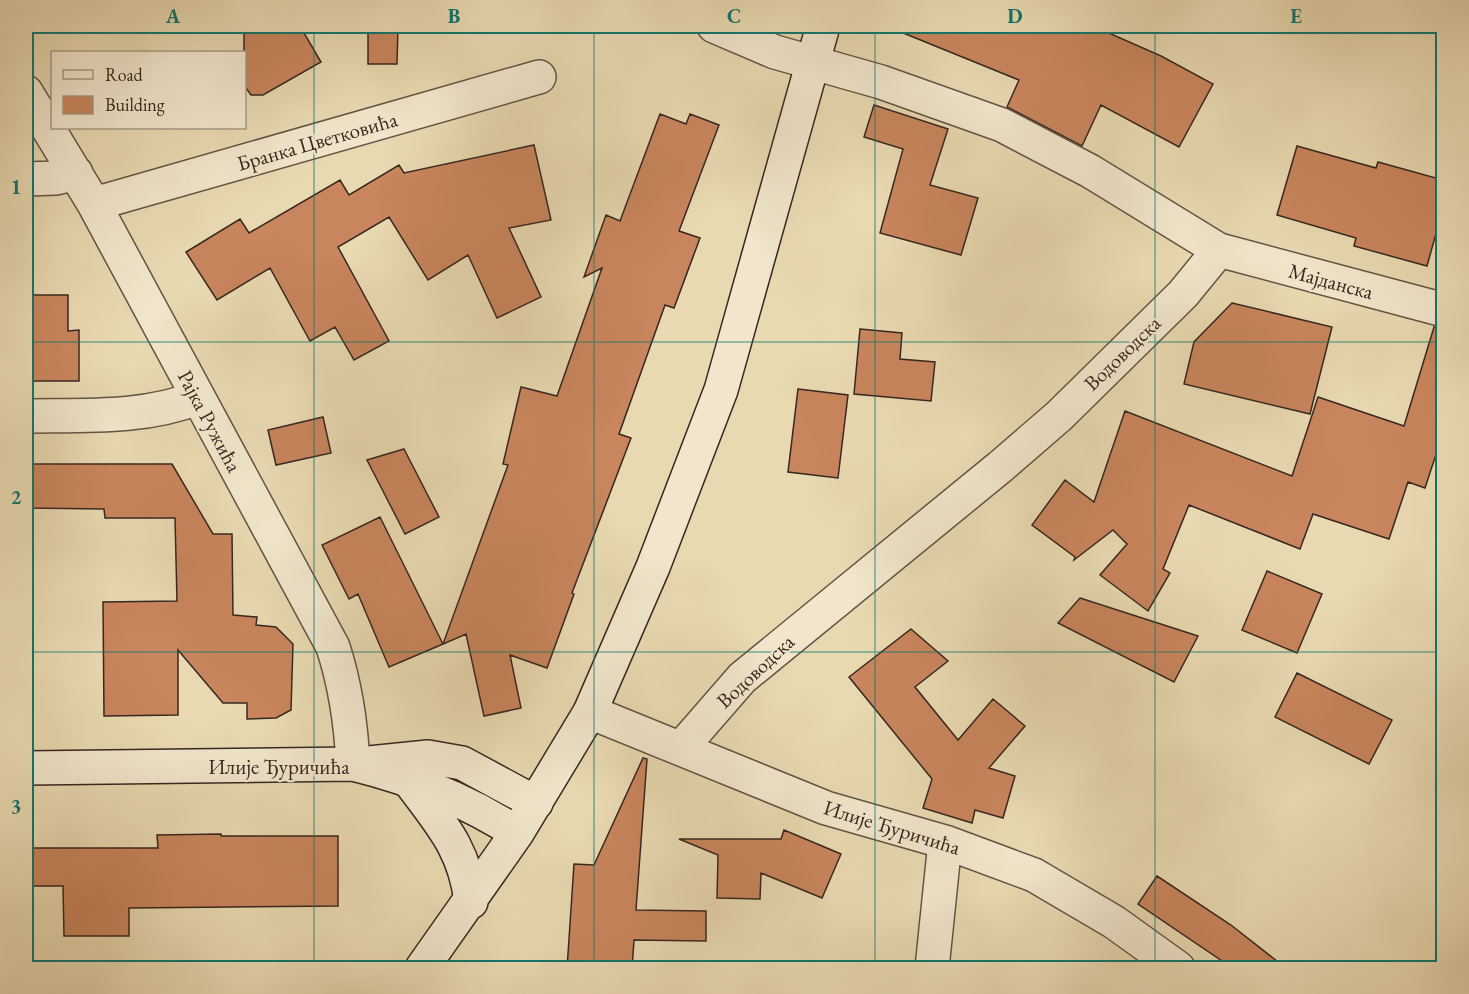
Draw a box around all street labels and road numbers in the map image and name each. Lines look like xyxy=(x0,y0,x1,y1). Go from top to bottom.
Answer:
street label: Бранка Цветковића xyxy=(234,105,401,177)
street label: Мајданска xyxy=(1286,257,1377,305)
street label: Водоводска xyxy=(1078,309,1167,396)
street label: Рајка Ружића xyxy=(172,365,248,477)
street label: Водоводска xyxy=(710,628,800,714)
street label: Илије Ђуричића xyxy=(208,753,350,780)
street label: Илије Ђуричића xyxy=(820,793,964,861)

